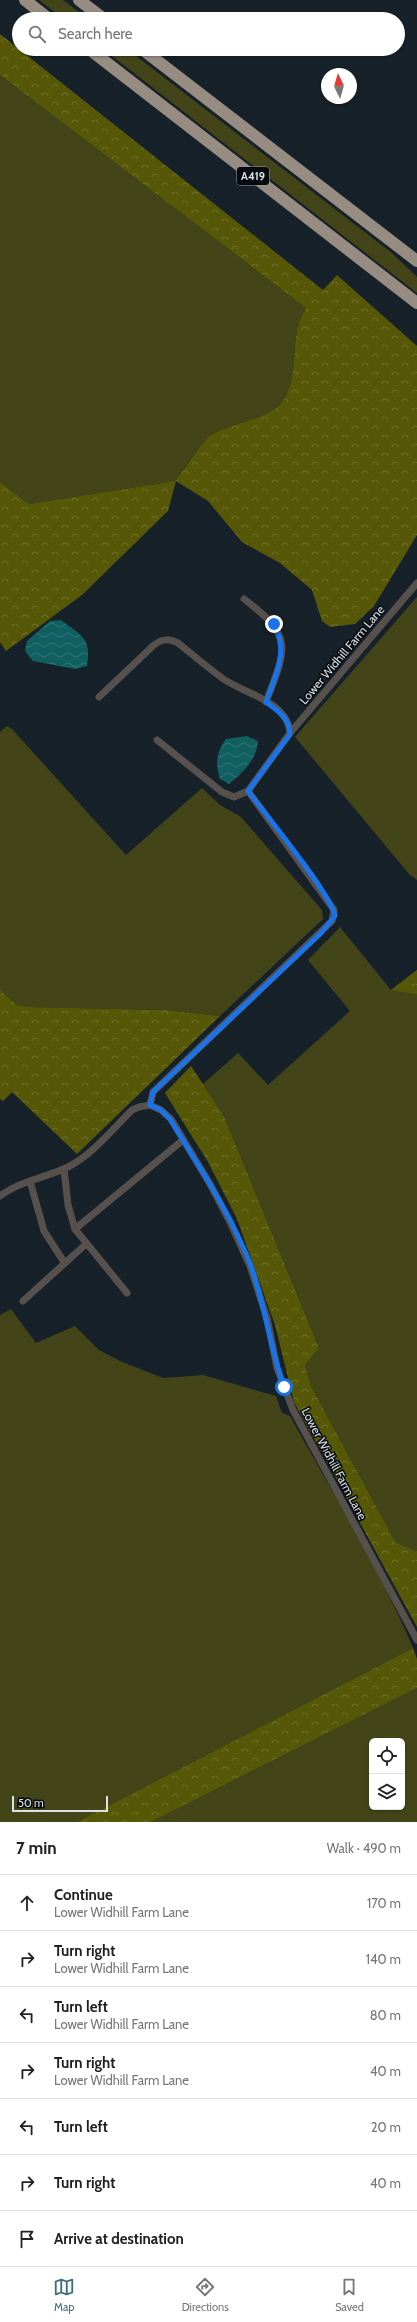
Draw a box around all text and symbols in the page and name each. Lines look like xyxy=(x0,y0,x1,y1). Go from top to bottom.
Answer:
search box xyxy=(12,12,405,56)
icon: search xyxy=(26,23,48,45)
text: Search here xyxy=(58,25,133,43)
north arrow xyxy=(321,68,357,104)
road number: A419 xyxy=(237,167,269,185)
street label: Lower Widhill Farm Lane xyxy=(296,602,387,707)
route end xyxy=(265,615,283,633)
route start xyxy=(275,1378,293,1396)
street label: Lower Widhill Farm Lane xyxy=(299,1405,370,1522)
map controls xyxy=(369,1738,405,1810)
button: locate xyxy=(369,1738,405,1774)
button: layers xyxy=(369,1774,405,1810)
scale bar xyxy=(12,1794,108,1813)
text: 50 m xyxy=(18,1796,44,1810)
text: 7 min xyxy=(16,1838,57,1858)
text: Walk · 490 m xyxy=(327,1840,401,1856)
text: Continue xyxy=(54,1886,113,1904)
icon: ahead xyxy=(16,1892,38,1914)
text: 170 m xyxy=(367,1895,401,1911)
text: Lower Widhill Farm Lane xyxy=(54,1904,189,1920)
text: Turn right xyxy=(54,1942,115,1960)
icon: right xyxy=(16,1948,38,1970)
text: 140 m xyxy=(366,1951,401,1967)
text: Lower Widhill Farm Lane xyxy=(54,1960,189,1976)
text: Turn left xyxy=(54,1998,108,2016)
icon: left xyxy=(16,2004,38,2026)
text: 80 m xyxy=(370,2007,401,2023)
text: Lower Widhill Farm Lane xyxy=(54,2016,189,2032)
text: Turn right xyxy=(54,2054,115,2072)
icon: right xyxy=(16,2060,38,2082)
text: 40 m xyxy=(370,2063,401,2079)
text: Lower Widhill Farm Lane xyxy=(54,2072,189,2088)
icon: left xyxy=(16,2116,38,2138)
text: Turn left xyxy=(54,2118,108,2136)
text: 20 m xyxy=(371,2119,401,2135)
icon: right xyxy=(16,2172,38,2194)
text: Turn right xyxy=(54,2174,115,2192)
text: 40 m xyxy=(370,2175,401,2191)
icon: arrive xyxy=(16,2228,38,2250)
text: Arrive at destination xyxy=(54,2230,184,2248)
tab: Map xyxy=(53,2276,75,2314)
tab: Directions xyxy=(182,2276,229,2314)
tab: Saved xyxy=(335,2276,364,2314)

